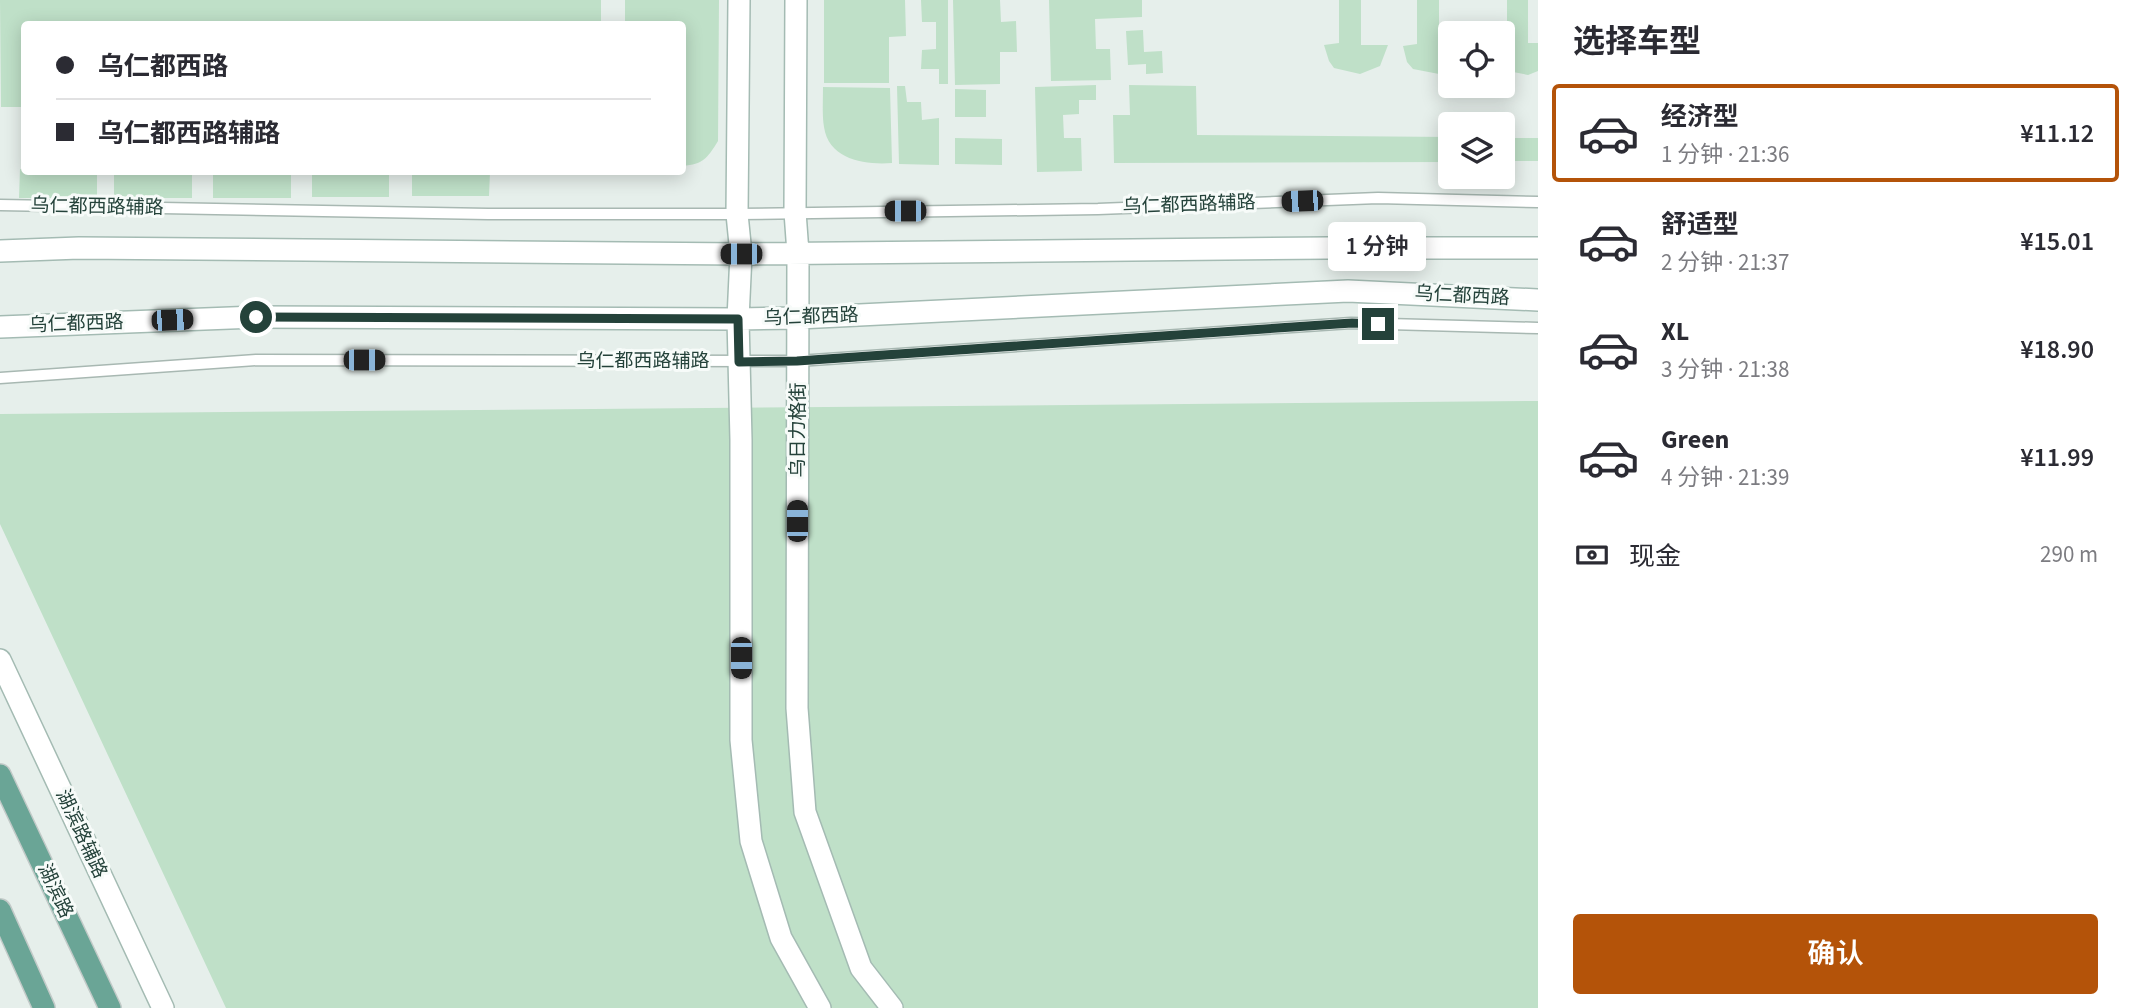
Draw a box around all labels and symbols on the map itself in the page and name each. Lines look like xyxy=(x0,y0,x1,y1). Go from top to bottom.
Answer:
street label: 乌仁都西路辅路 xyxy=(1122,189,1256,221)
car xyxy=(1281,190,1324,212)
street label: 乌仁都西路辅路 xyxy=(30,192,164,222)
car xyxy=(885,201,927,222)
callout: 1 分钟 xyxy=(1329,222,1427,272)
car xyxy=(721,244,763,265)
street label: 乌仁都西路 xyxy=(1414,280,1510,312)
route start xyxy=(240,301,272,333)
street label: 乌仁都西路 xyxy=(763,302,859,332)
route end xyxy=(1362,308,1394,340)
street label: 乌仁都西路 xyxy=(28,309,124,339)
car xyxy=(151,309,194,331)
street label: 乌仁都西路辅路 xyxy=(576,348,710,375)
car xyxy=(344,350,386,371)
street label: 乌日力格街 xyxy=(785,382,812,478)
car xyxy=(787,500,808,542)
car xyxy=(731,637,752,679)
street label: 湖滨路辅路 xyxy=(49,785,113,883)
street label: 湖滨路 xyxy=(31,859,79,923)

